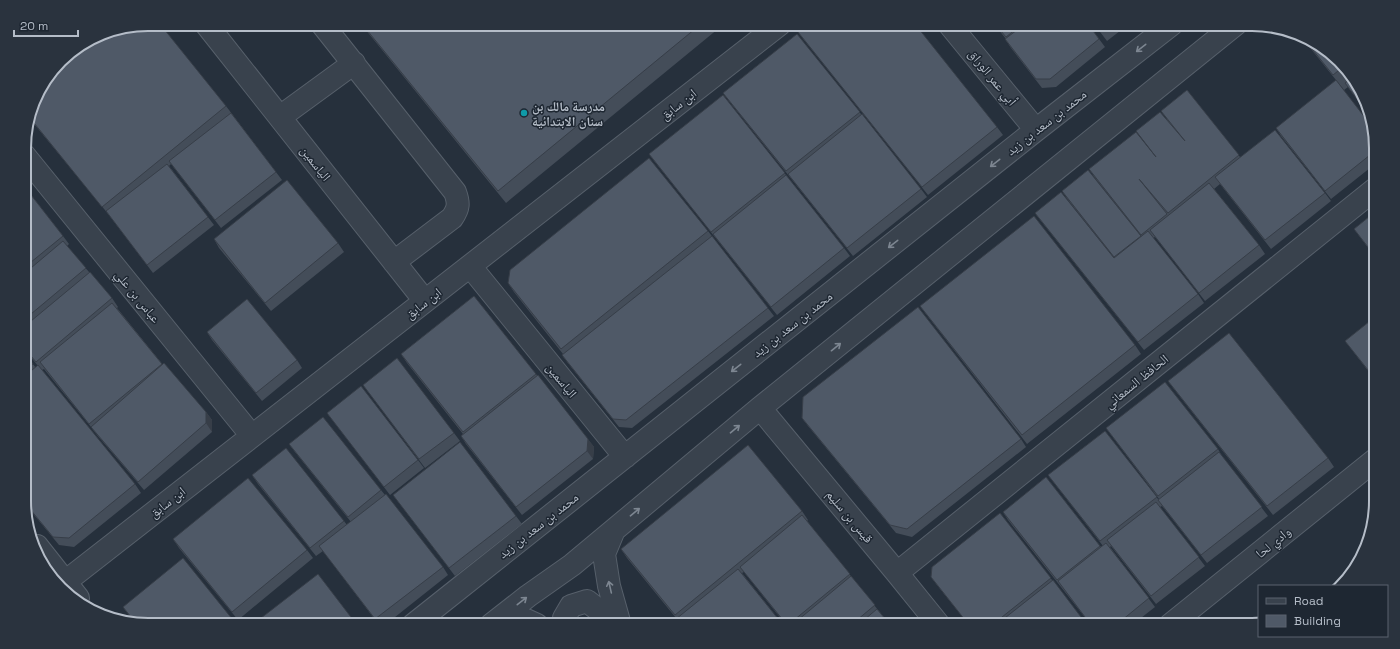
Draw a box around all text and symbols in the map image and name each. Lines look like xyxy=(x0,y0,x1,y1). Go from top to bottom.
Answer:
scale bar xyxy=(14,12,78,38)
text: 20 m xyxy=(20,18,48,34)
one-way arrow xyxy=(1135,44,1146,52)
street label: أبي عمر الوراق xyxy=(963,46,1021,111)
street label: ابن سابق xyxy=(657,85,700,124)
street label: محمد بن سعد بن زيد xyxy=(1003,86,1090,159)
place label: مدرسة مالك بن سنان الابتدائية xyxy=(532,98,605,130)
marker: مدرسة مالك بن سنان الابتدائية xyxy=(519,108,529,118)
street label: الياسمين xyxy=(297,142,335,184)
one-way arrow xyxy=(989,158,1000,167)
one-way arrow xyxy=(887,239,898,248)
street label: عباس بن علي xyxy=(109,266,164,328)
street label: ابن سابق xyxy=(402,284,445,323)
street label: محمد بن سعد بن زيد xyxy=(749,288,836,361)
one-way arrow xyxy=(831,343,841,352)
street label: الحافظ السمعاني xyxy=(1101,350,1173,414)
street label: الياسمين xyxy=(542,359,581,401)
one-way arrow xyxy=(731,364,742,372)
one-way arrow xyxy=(730,424,740,433)
street label: ابن سابق xyxy=(146,483,189,522)
street label: قيس بن سليم xyxy=(822,486,877,546)
street label: محمد بن سعد بن زيد xyxy=(495,489,582,562)
one-way arrow xyxy=(630,508,641,517)
street label: وادي لحا xyxy=(1252,523,1296,564)
one-way arrow xyxy=(605,581,613,594)
legend xyxy=(1258,585,1388,637)
text: Road xyxy=(1294,593,1323,609)
one-way arrow xyxy=(517,597,528,605)
text: Building xyxy=(1294,613,1341,629)

